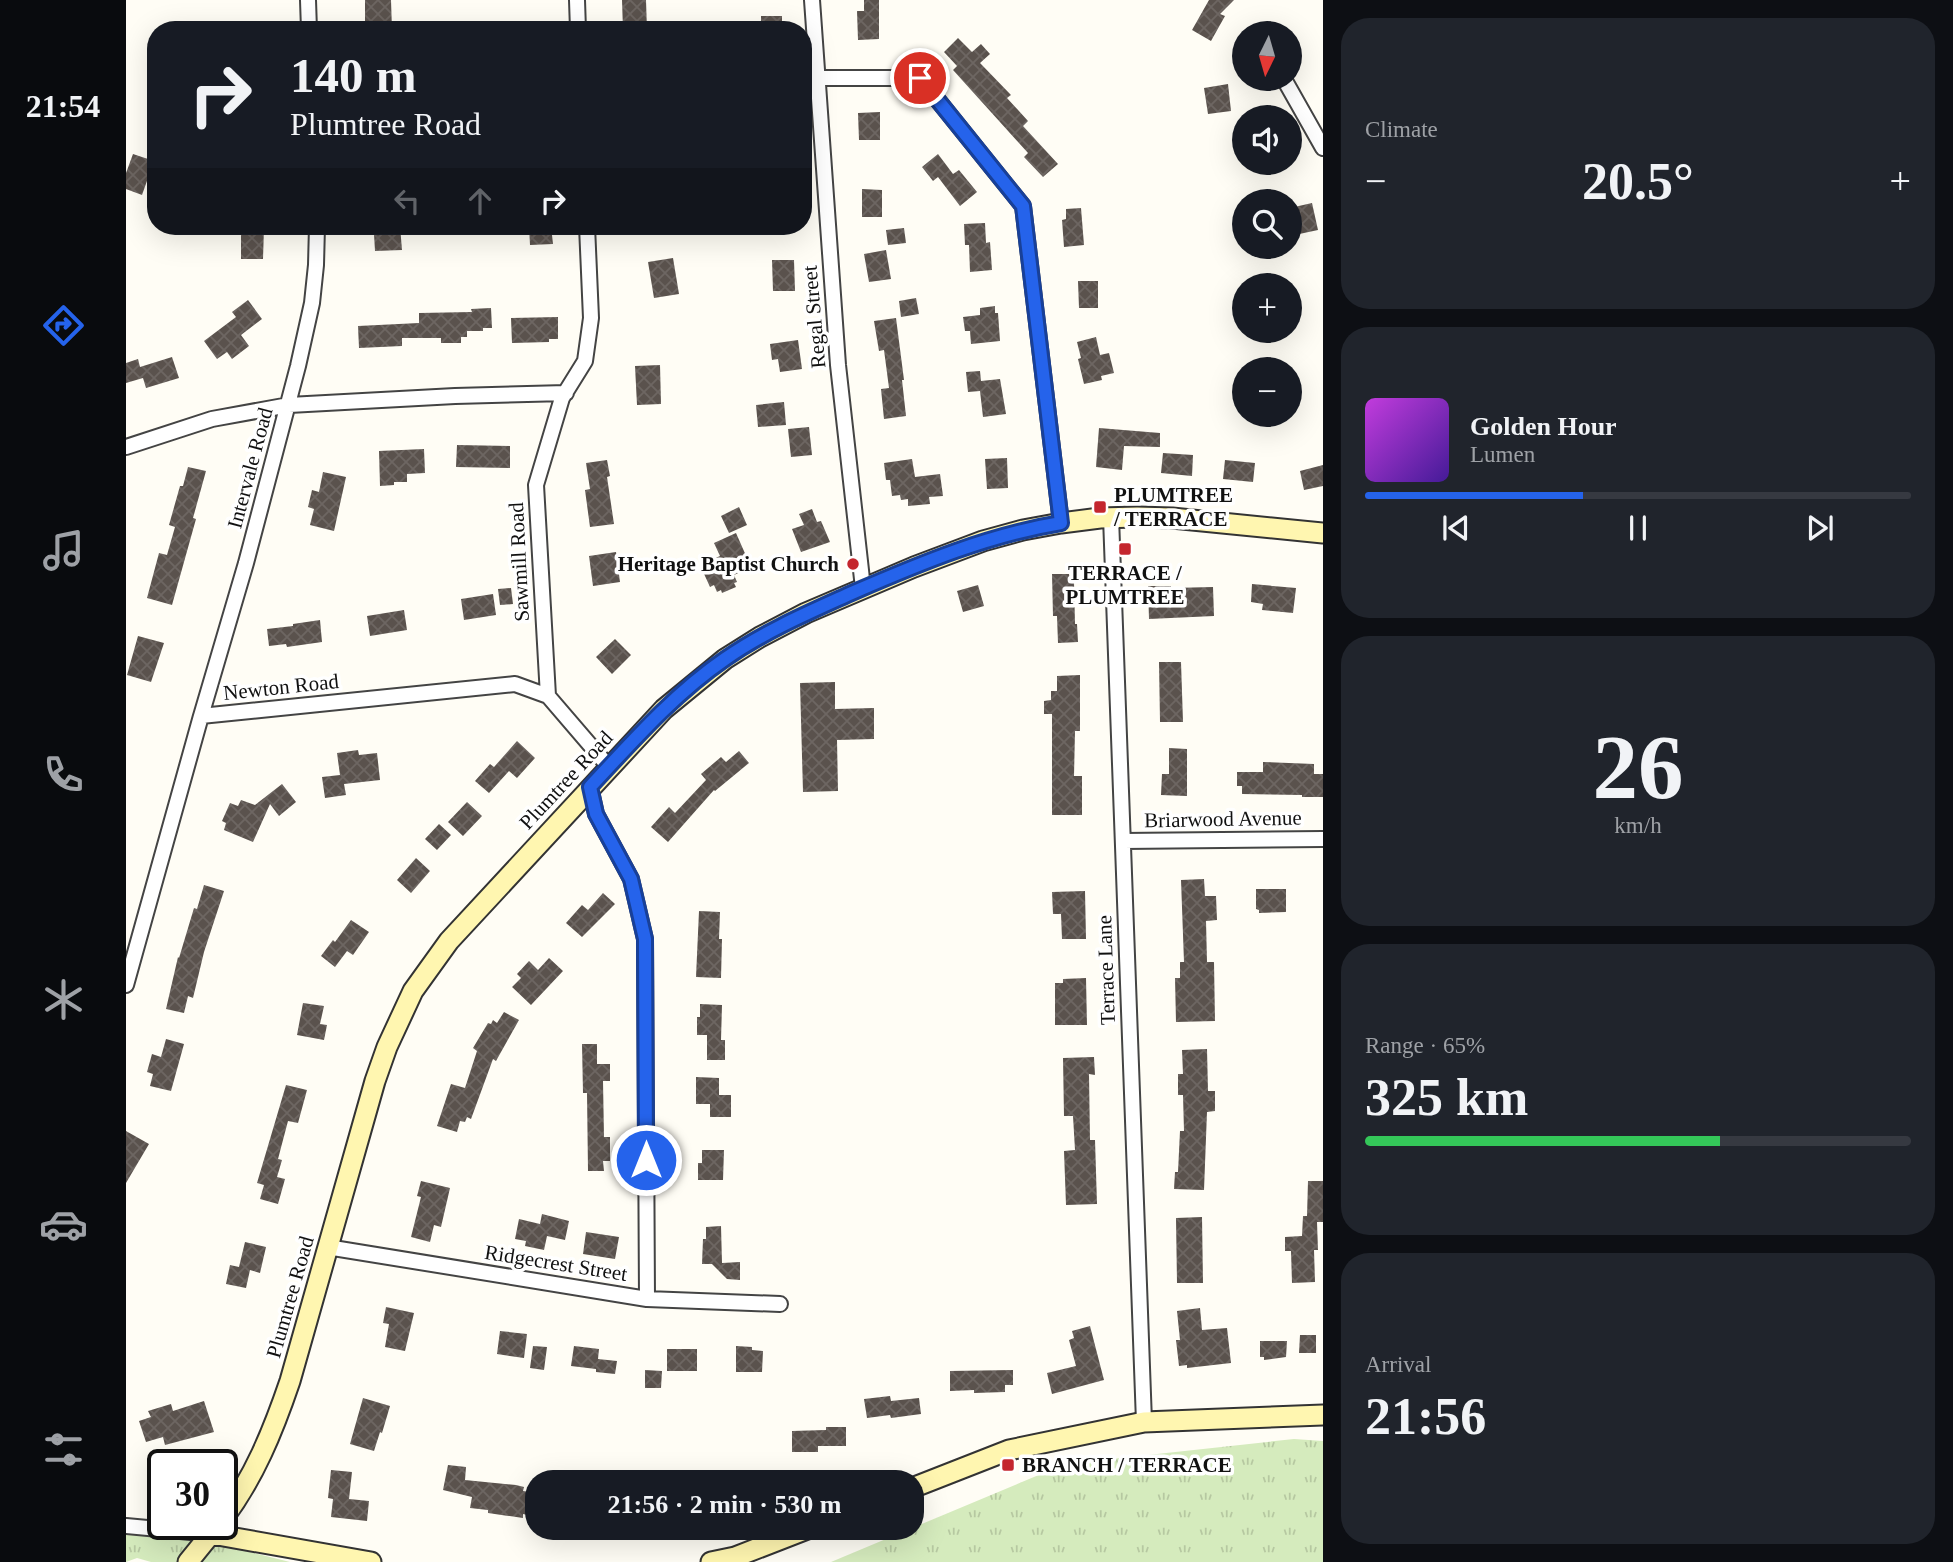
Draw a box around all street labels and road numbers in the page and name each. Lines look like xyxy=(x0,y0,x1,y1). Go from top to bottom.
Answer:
street label: Regal Street xyxy=(798,264,830,369)
street label: Intervale Road xyxy=(222,404,278,531)
street label: Sawmill Road xyxy=(504,501,534,622)
street label: Newton Road xyxy=(222,669,340,705)
street label: Plumtree Road xyxy=(514,726,618,834)
street label: Briarwood Avenue xyxy=(1144,806,1302,832)
street label: Terrace Lane xyxy=(1092,915,1120,1025)
street label: Plumtree Road xyxy=(261,1233,319,1361)
street label: Ridgecrest Street xyxy=(483,1240,629,1286)

